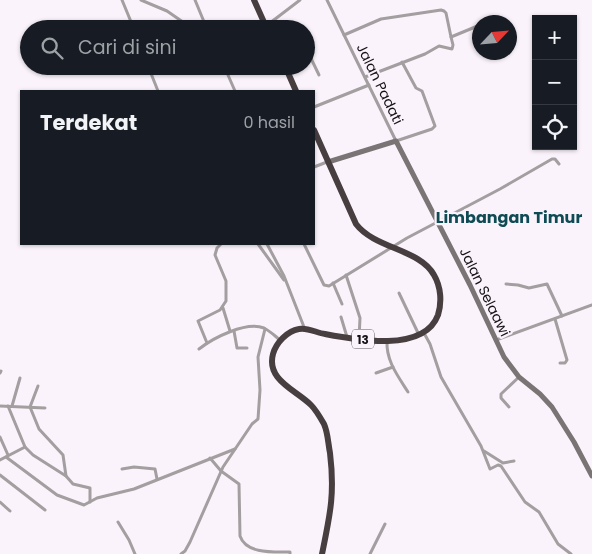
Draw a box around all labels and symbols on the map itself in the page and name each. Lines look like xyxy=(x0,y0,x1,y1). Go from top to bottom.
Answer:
north arrow xyxy=(472,15,517,60)
street label: Jalan Padati xyxy=(352,40,408,128)
district label: Limbangan Timur xyxy=(436,206,582,229)
street label: Jalan Selaawi xyxy=(455,244,515,340)
road number: 13 xyxy=(352,329,374,348)

